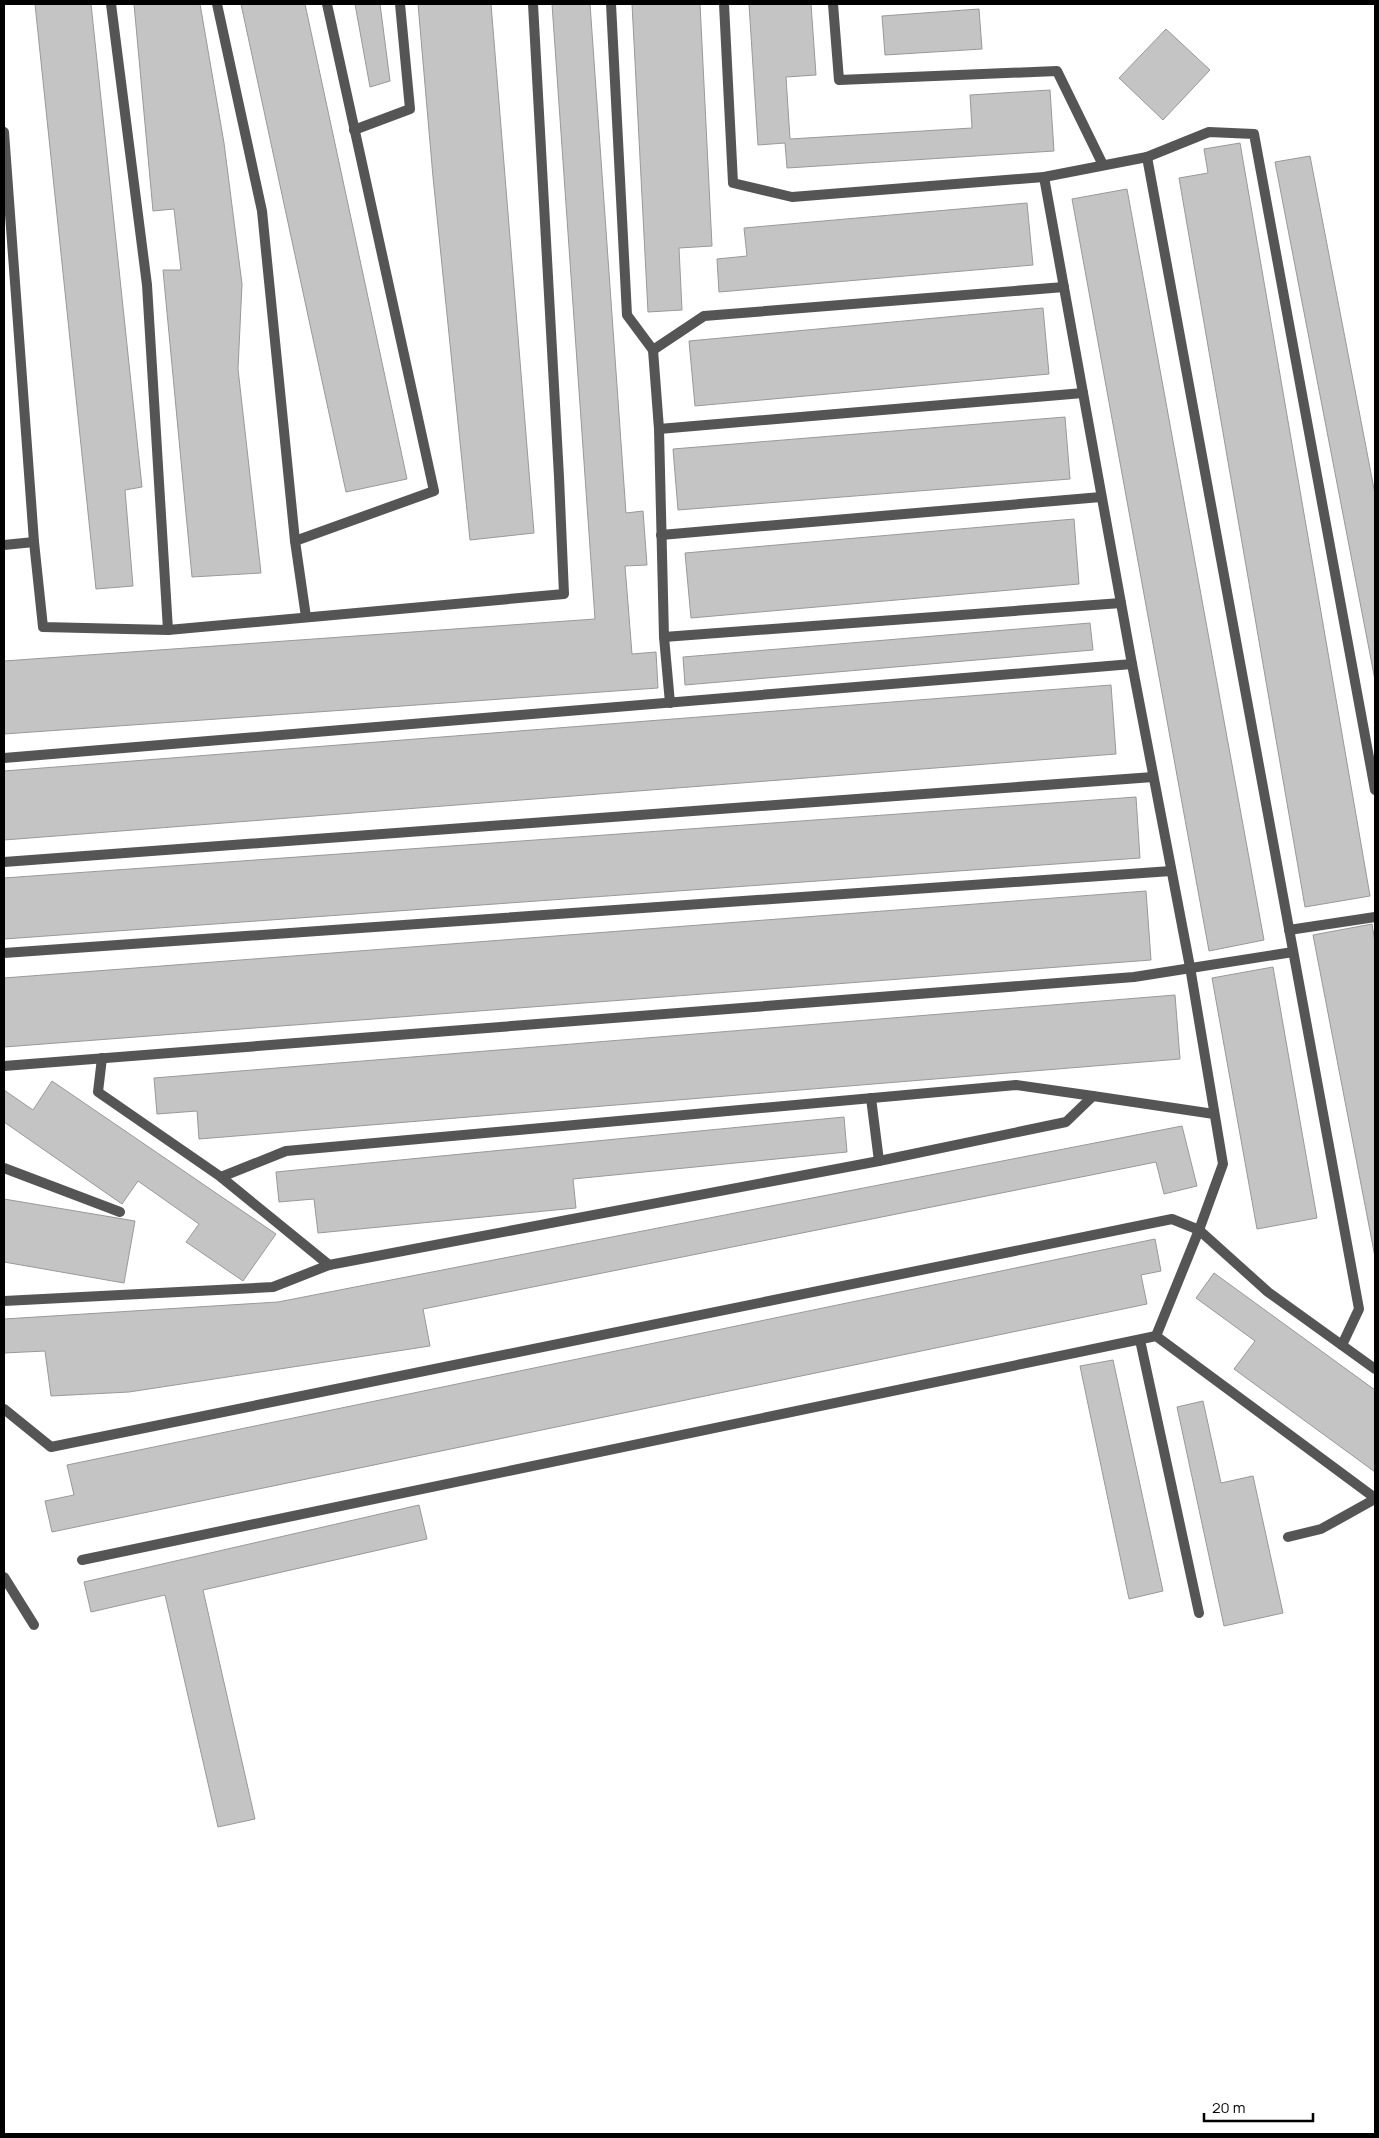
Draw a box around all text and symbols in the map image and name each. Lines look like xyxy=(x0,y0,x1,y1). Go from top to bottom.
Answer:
scale bar xyxy=(1204,2090,1313,2122)
text: 20 m xyxy=(1212,2097,1245,2118)

